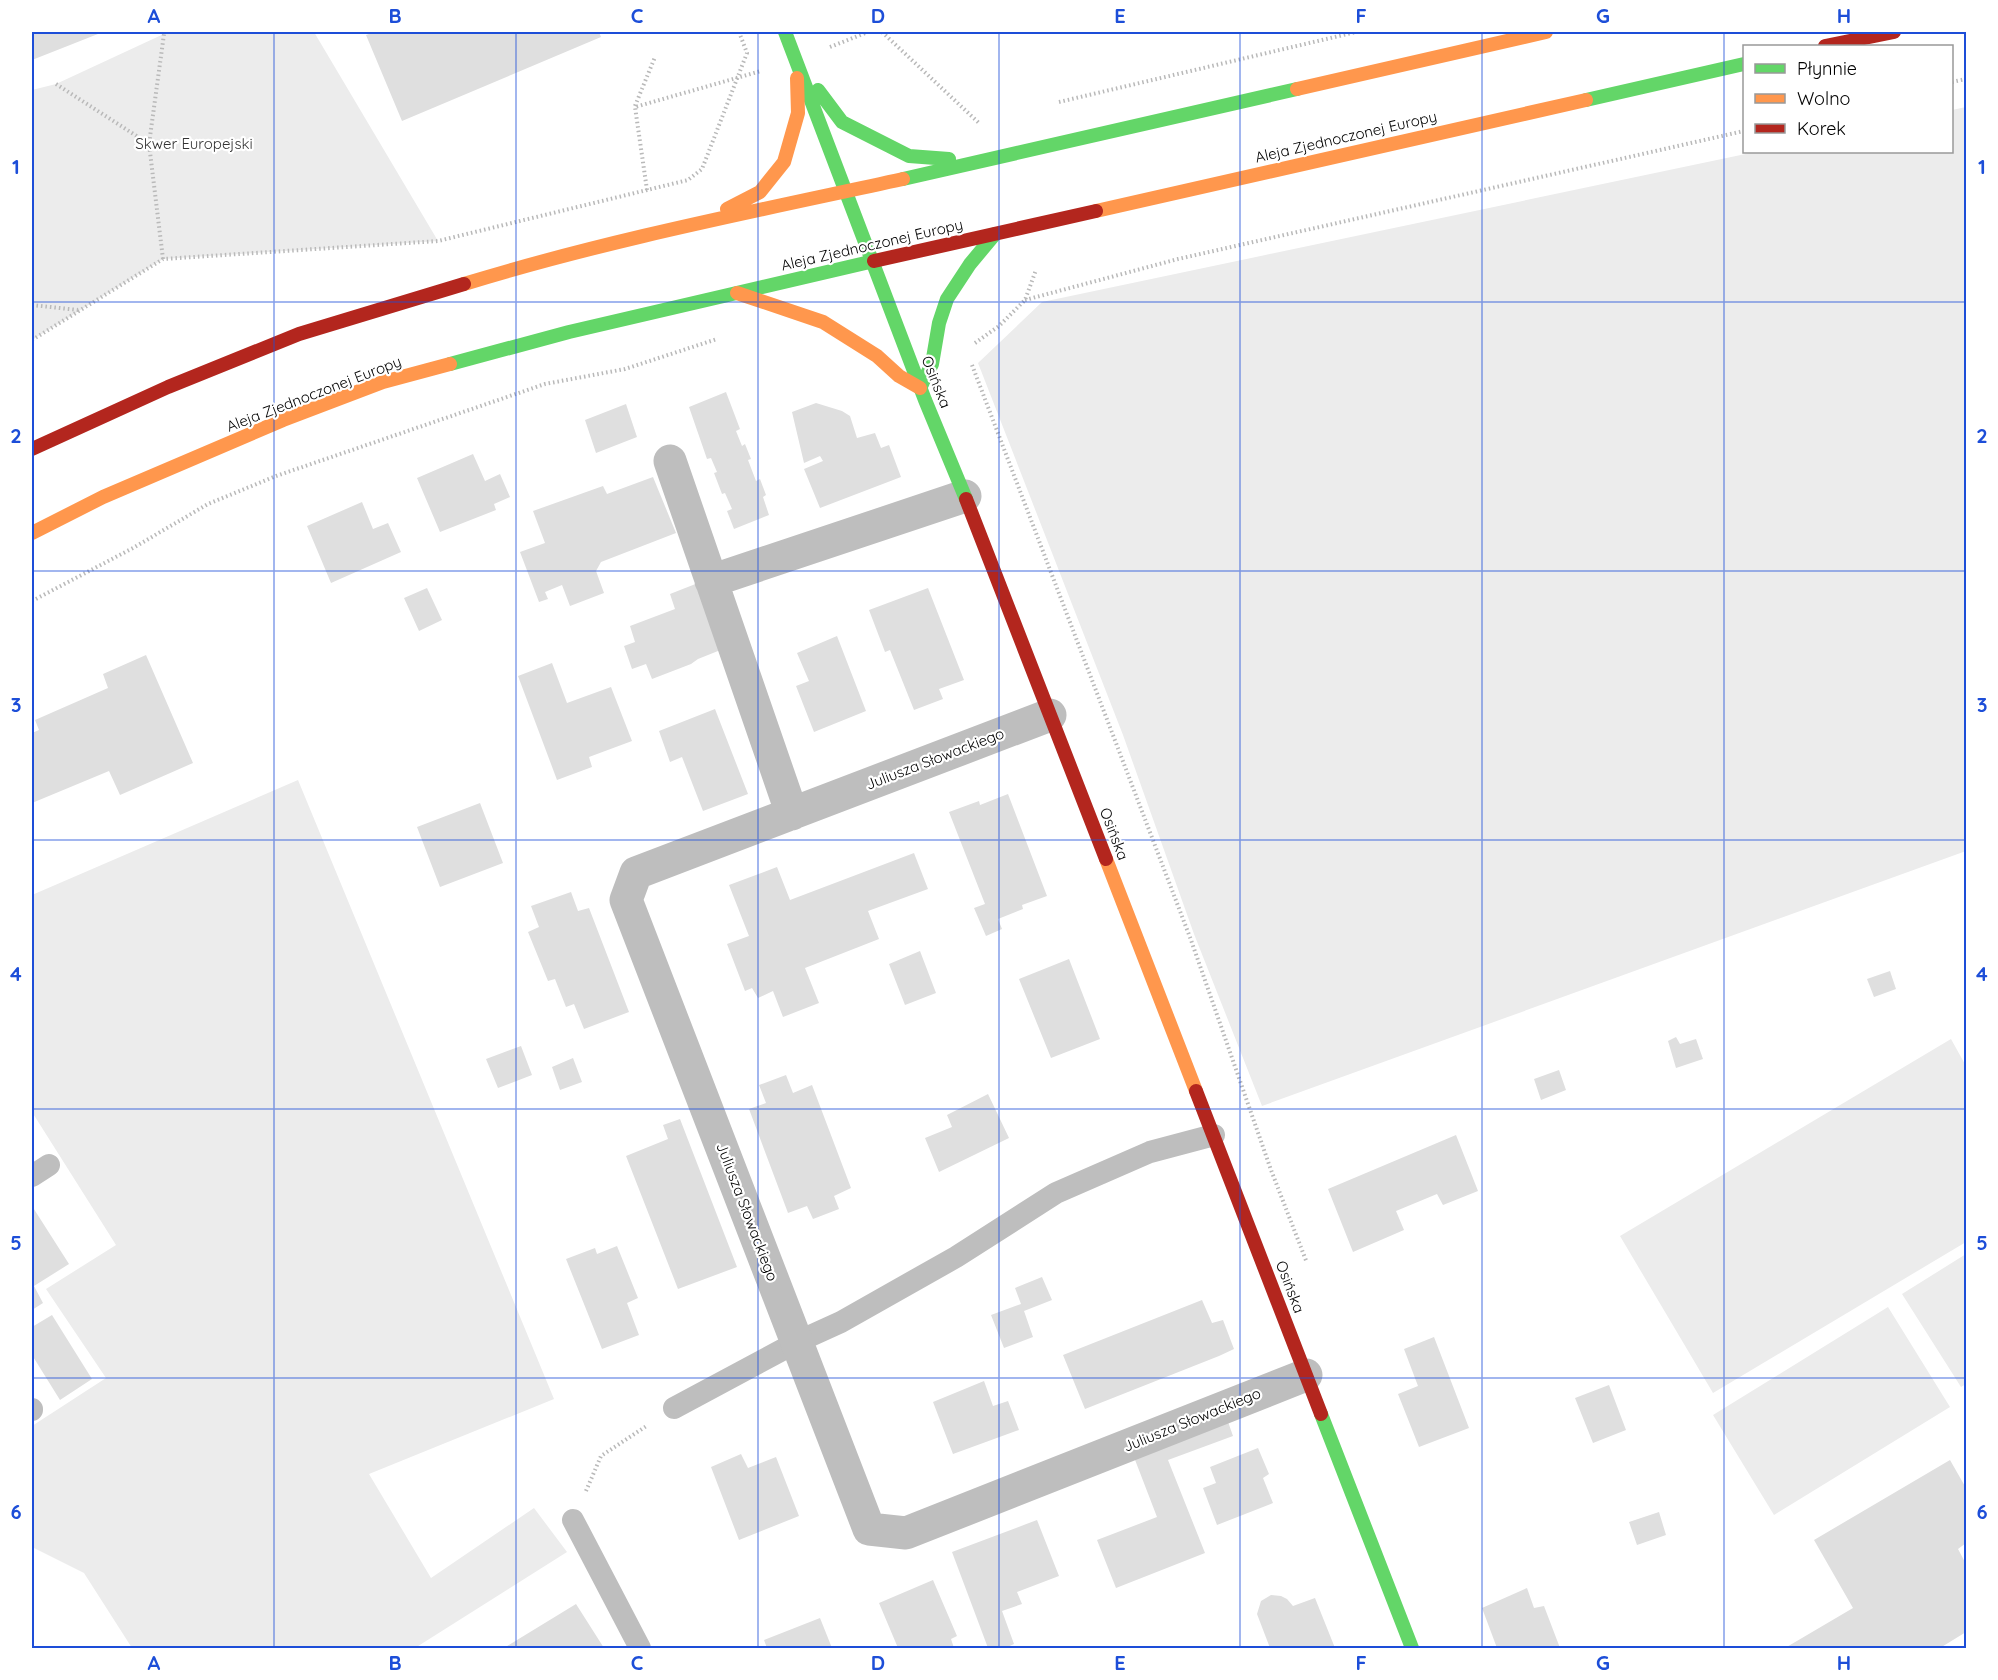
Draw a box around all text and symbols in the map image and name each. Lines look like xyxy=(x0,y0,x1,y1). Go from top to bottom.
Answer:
text: A xyxy=(148,3,161,28)
text: B xyxy=(388,3,402,28)
text: C xyxy=(631,3,644,28)
text: D xyxy=(871,3,885,28)
text: E xyxy=(1114,3,1126,28)
text: F xyxy=(1355,3,1367,28)
text: G xyxy=(1596,3,1610,28)
text: H xyxy=(1837,3,1851,28)
legend xyxy=(1743,45,1953,153)
text: Płynnie xyxy=(1797,57,1857,80)
text: Wolno xyxy=(1797,87,1850,110)
street label: Aleja Zjednoczonej Europy xyxy=(1253,106,1439,167)
text: Korek xyxy=(1797,117,1846,140)
park label: Skwer Europejski xyxy=(135,134,253,153)
text: 1 xyxy=(12,154,20,179)
text: 1 xyxy=(1978,154,1986,179)
street label: Aleja Zjednoczonej Europy xyxy=(779,214,965,275)
street label: Aleja Zjednoczonej Europy xyxy=(224,351,404,436)
street label: Osińska xyxy=(917,353,955,411)
text: 2 xyxy=(10,423,22,448)
text: 2 xyxy=(1976,423,1988,448)
text: 3 xyxy=(11,692,21,717)
text: 3 xyxy=(1977,692,1987,717)
street label: Juliusza Słowackiego xyxy=(863,723,1007,794)
street label: Osińska xyxy=(1096,805,1133,863)
text: 4 xyxy=(10,961,22,986)
text: 4 xyxy=(1976,961,1988,986)
street label: Juliusza Słowackiego xyxy=(712,1140,783,1284)
text: 5 xyxy=(10,1230,22,1255)
text: 5 xyxy=(1976,1230,1988,1255)
street label: Osińska xyxy=(1272,1258,1309,1316)
street label: Juliusza Słowackiego xyxy=(1120,1383,1263,1456)
text: 6 xyxy=(10,1499,22,1524)
text: 6 xyxy=(1976,1499,1988,1524)
text: A xyxy=(148,1650,161,1675)
text: B xyxy=(388,1650,402,1675)
text: C xyxy=(631,1650,644,1675)
text: D xyxy=(871,1650,885,1675)
text: E xyxy=(1114,1650,1126,1675)
text: F xyxy=(1355,1650,1367,1675)
text: G xyxy=(1596,1650,1610,1675)
text: H xyxy=(1837,1650,1851,1675)

